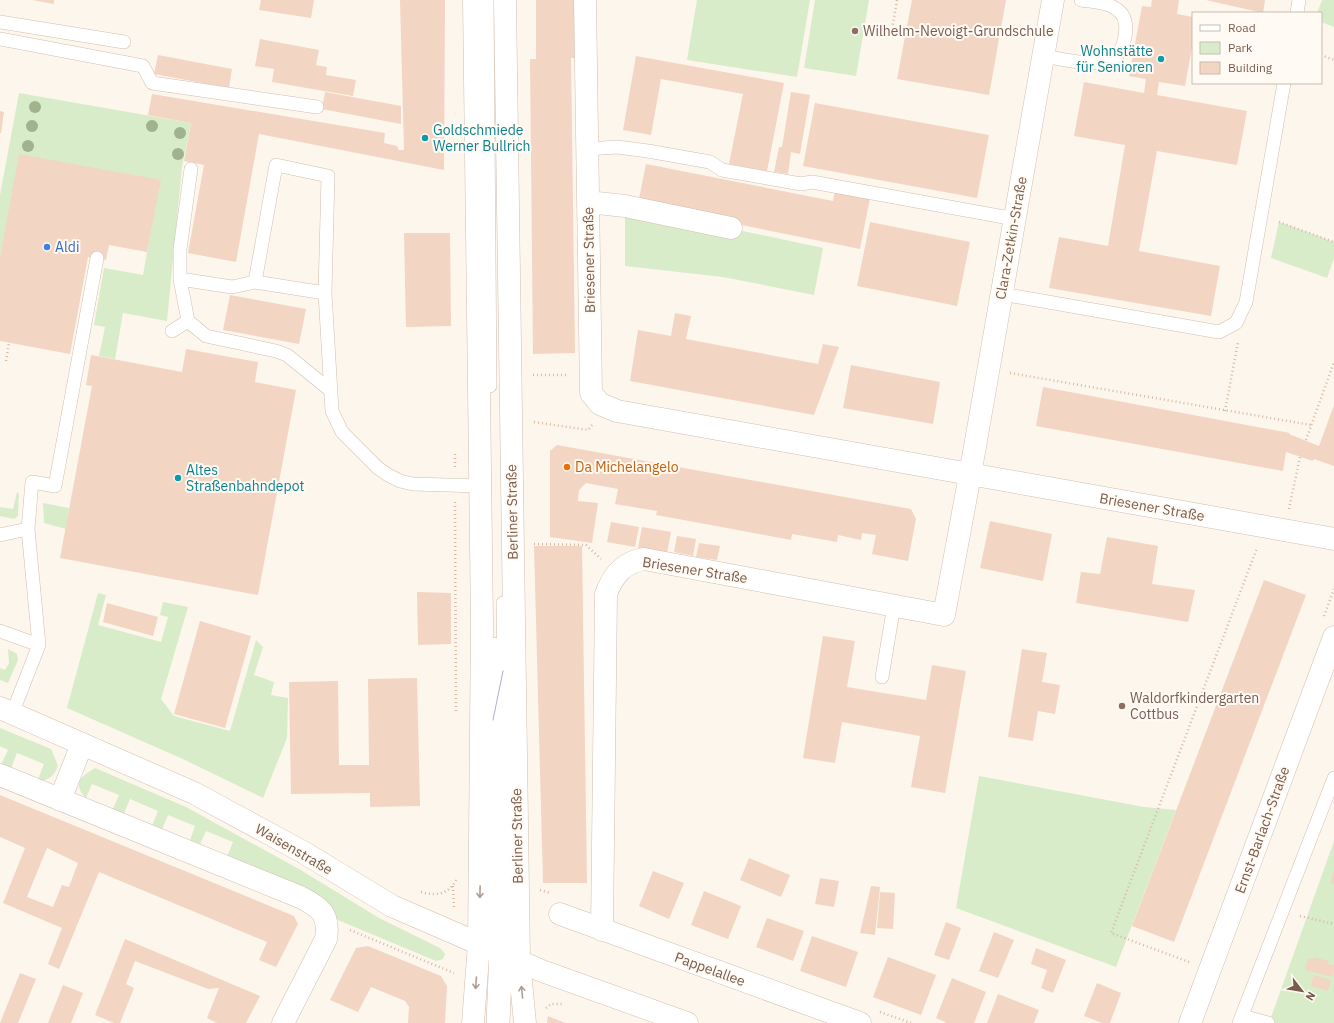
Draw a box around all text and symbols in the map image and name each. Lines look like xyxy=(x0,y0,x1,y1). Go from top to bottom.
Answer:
legend xyxy=(1192,12,1322,84)
text: Road xyxy=(1228,20,1256,35)
place label: Wilhelm-Nevoigt-Grundschule xyxy=(863,22,1054,40)
marker: Wilhelm-Nevoigt-Grundschule xyxy=(850,26,860,36)
text: Park xyxy=(1228,40,1253,55)
place label: Wohnstätte für Senioren xyxy=(1076,42,1153,76)
marker: Wohnstätte für Senioren xyxy=(1156,54,1166,64)
text: Building xyxy=(1228,60,1273,75)
place label: Goldschmiede Werner Bullrich xyxy=(433,121,530,155)
marker: Goldschmiede Werner Bullrich xyxy=(420,133,430,143)
street label: Clara-Zetkin-Straße xyxy=(991,175,1031,301)
street label: Briesener Straße xyxy=(579,206,599,313)
place label: Aldi xyxy=(55,238,79,256)
marker: Aldi xyxy=(42,242,52,252)
place label: Da Michelangelo xyxy=(575,458,679,476)
place label: Altes Straßenbahndepot xyxy=(186,461,304,495)
marker: Da Michelangelo xyxy=(562,462,572,472)
street label: Berliner Straße xyxy=(502,464,522,560)
marker: Altes Straßenbahndepot xyxy=(173,473,183,483)
street label: Briesener Straße xyxy=(1098,489,1206,525)
street label: Briesener Straße xyxy=(641,553,749,587)
place label: Waldorfkindergarten Cottbus xyxy=(1130,689,1259,723)
marker: Waldorfkindergarten Cottbus xyxy=(1117,701,1127,711)
street label: Ernst-Barlach-Straße xyxy=(1231,764,1293,896)
street label: Berliner Straße xyxy=(507,788,527,884)
street label: Waisenstraße xyxy=(252,820,336,879)
one-way arrow xyxy=(476,885,484,898)
street label: Pappelallee xyxy=(672,948,748,990)
north arrow xyxy=(1282,971,1322,1011)
one-way arrow xyxy=(473,976,480,989)
one-way arrow xyxy=(518,986,526,999)
text: N xyxy=(1303,989,1319,1003)

